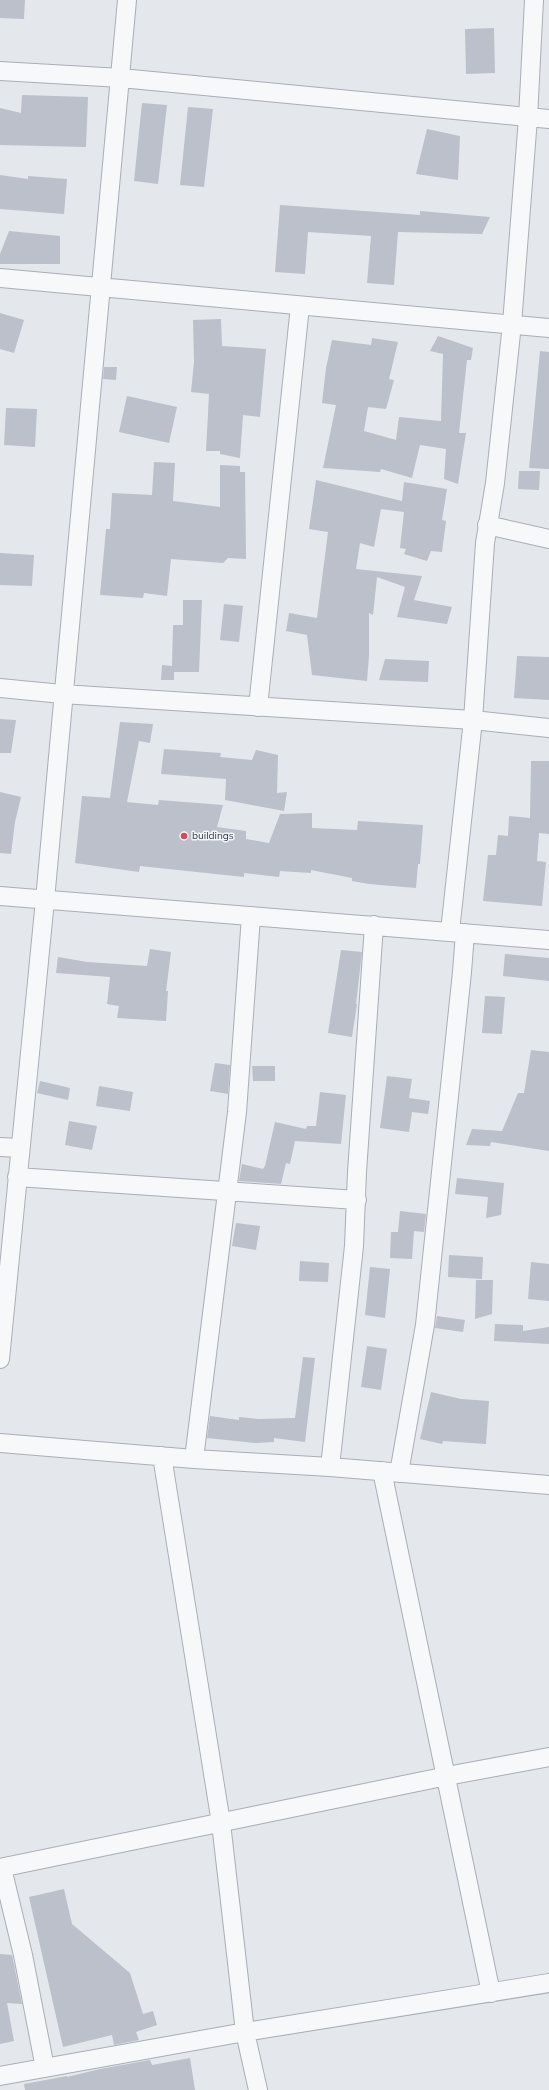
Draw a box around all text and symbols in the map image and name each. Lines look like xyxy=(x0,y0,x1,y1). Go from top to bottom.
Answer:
place label: buildings xyxy=(192,830,234,842)
marker: buildings xyxy=(179,831,189,841)

